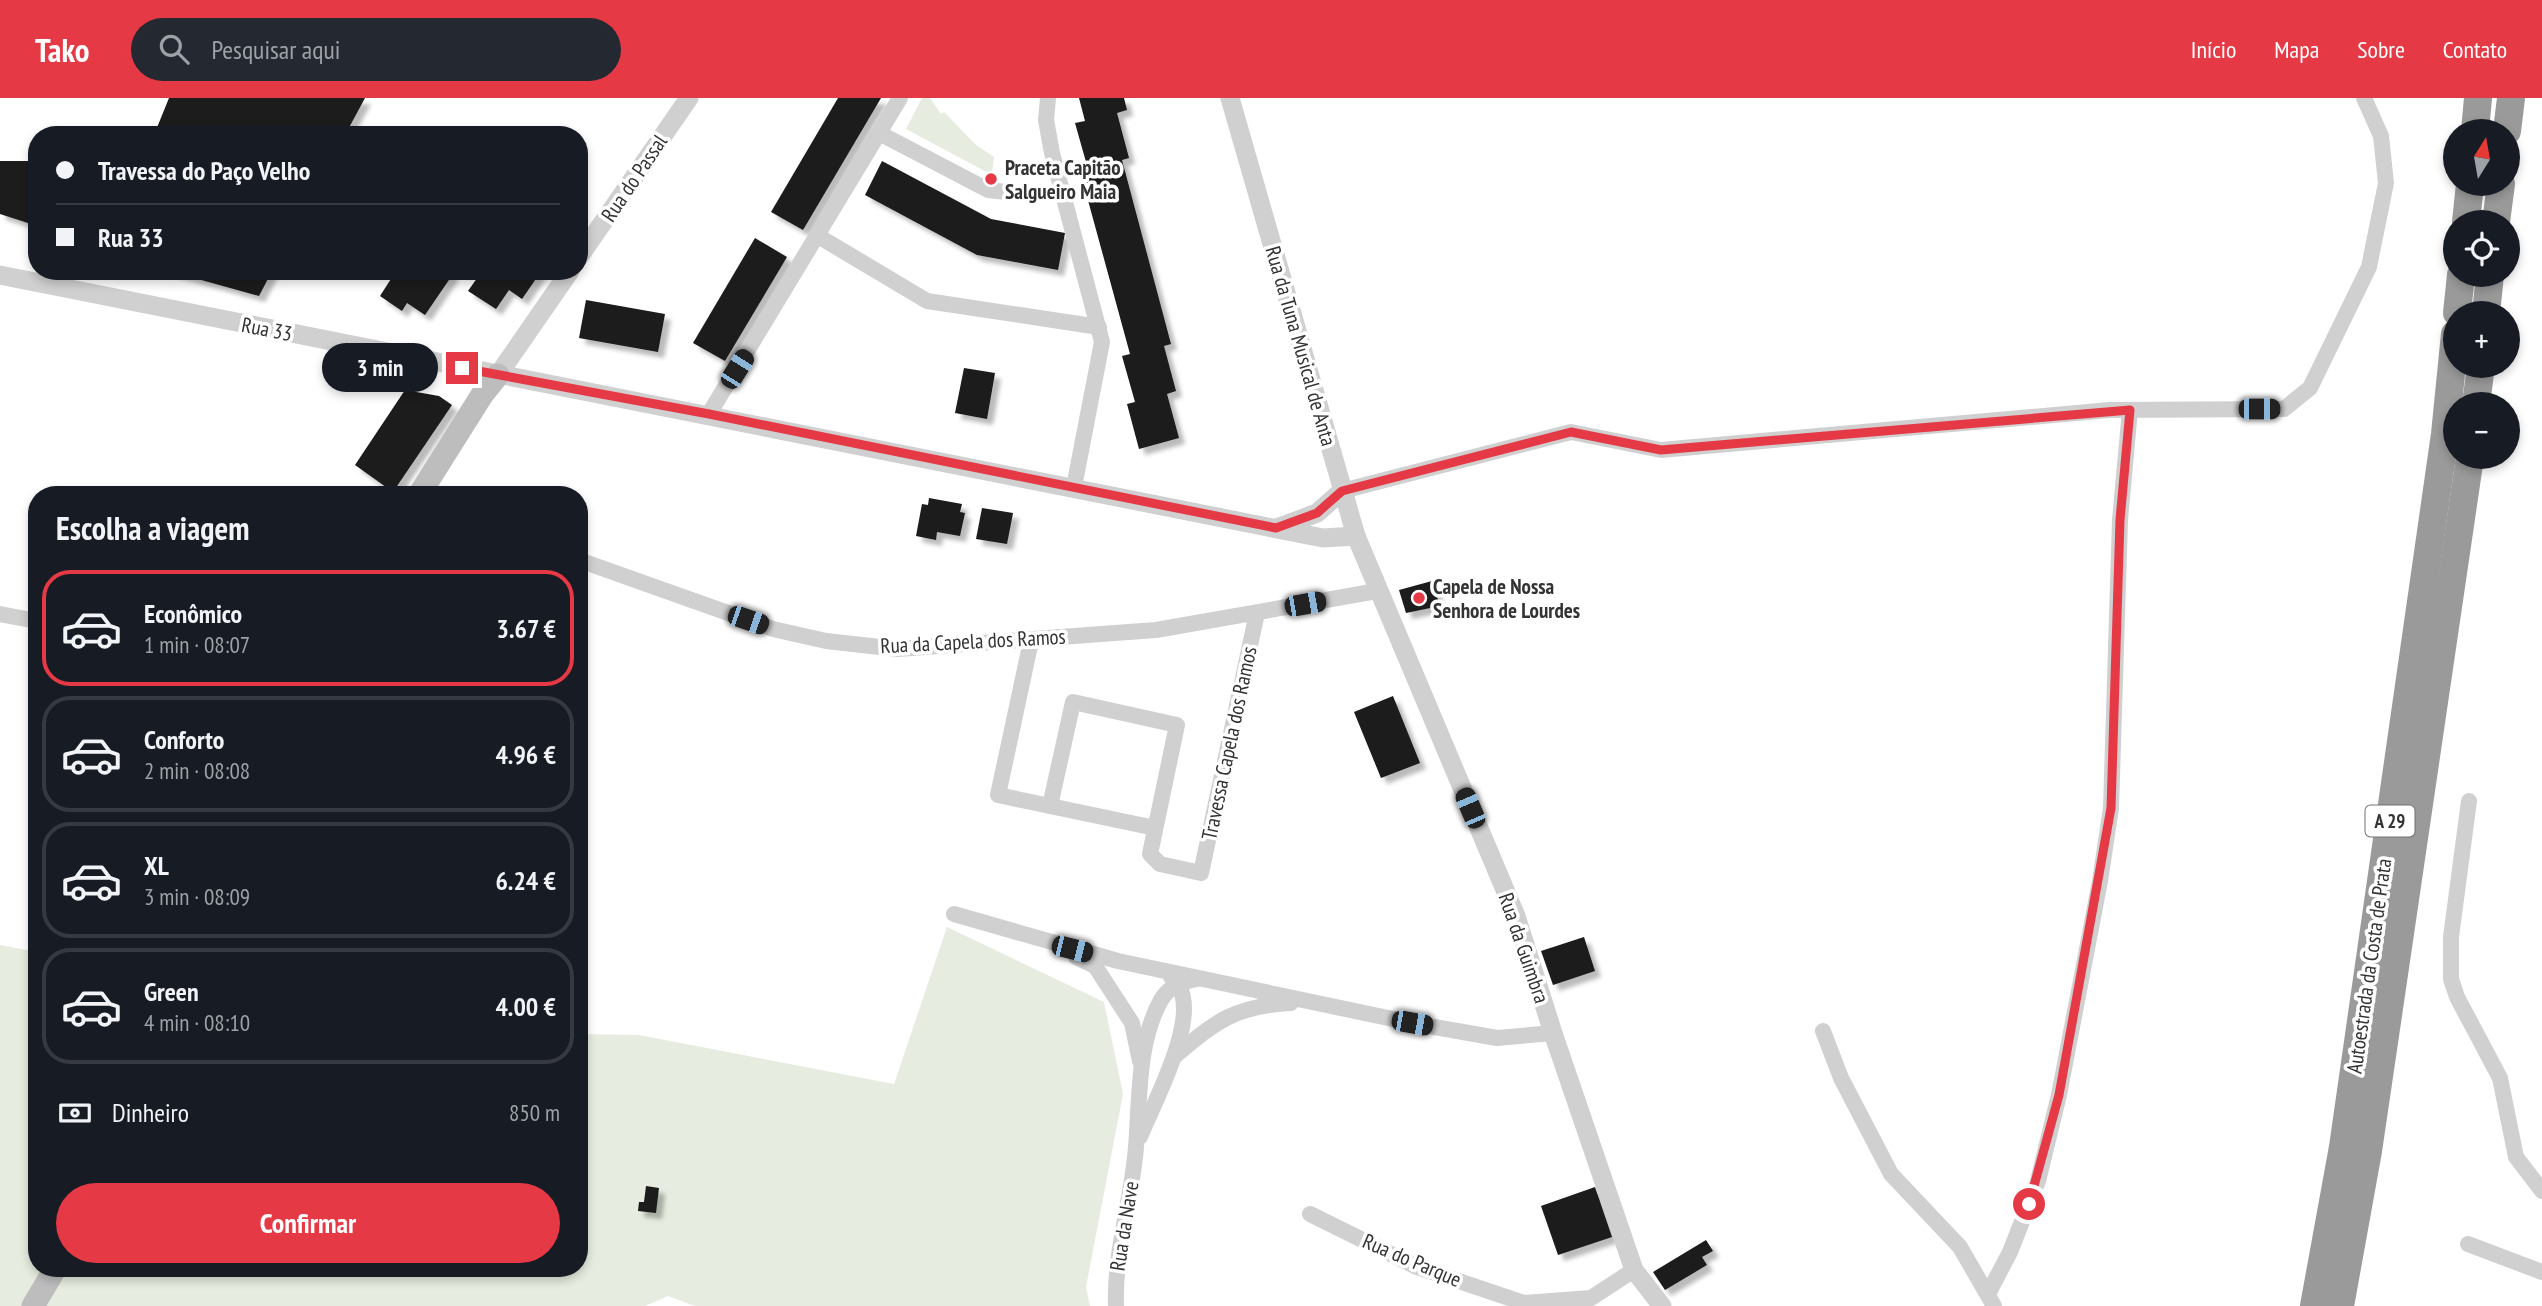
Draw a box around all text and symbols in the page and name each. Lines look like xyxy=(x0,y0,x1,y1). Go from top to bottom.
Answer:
search box xyxy=(131,18,621,81)
text: Tako xyxy=(35,28,89,71)
icon: search xyxy=(155,30,193,68)
text: Pesquisar aqui xyxy=(211,33,340,66)
text: Início xyxy=(2191,34,2236,65)
text: Mapa xyxy=(2274,34,2319,65)
text: Sobre xyxy=(2357,34,2405,65)
text: Contato xyxy=(2443,34,2507,65)
north arrow xyxy=(2443,119,2520,196)
map controls xyxy=(2443,119,2520,469)
street label: Rua do Passal xyxy=(595,129,673,227)
text: Travessa do Paço Velho xyxy=(98,154,310,187)
place label: Praceta Capitão Salgueiro Maia xyxy=(1005,154,1121,205)
marker: Praceta Capitão Salgueiro Maia xyxy=(983,171,999,187)
button: locate xyxy=(2443,210,2520,287)
text: Rua 33 xyxy=(98,221,164,254)
street label: Rua da Tuna Musical de Anta xyxy=(1260,243,1342,449)
button: + xyxy=(2443,301,2520,378)
street label: Rua 33 xyxy=(239,311,295,347)
callout: 3 min xyxy=(322,344,438,392)
car xyxy=(717,346,758,392)
route end xyxy=(446,352,478,384)
text: 3 min xyxy=(357,353,403,382)
button: − xyxy=(2443,392,2520,469)
car xyxy=(2239,399,2281,420)
text: Escolha a viagem xyxy=(56,507,249,549)
place label: Capela de Nossa Senhora de Lourdes xyxy=(1433,573,1580,624)
car xyxy=(1283,590,1328,618)
marker: Capela de Nossa Senhora de Lourdes xyxy=(1411,590,1427,606)
icon: car xyxy=(60,597,123,660)
text: Econômico xyxy=(144,597,242,630)
car xyxy=(725,603,772,637)
text: 3.67 € xyxy=(497,612,556,645)
street label: Rua da Capela dos Ramos xyxy=(880,623,1066,659)
text: 1 min · 08:07 xyxy=(144,630,250,659)
street label: Travessa Capela dos Ramos xyxy=(1195,644,1263,842)
icon: car xyxy=(60,723,123,786)
text: Conforto xyxy=(144,723,224,756)
text: 4.96 € xyxy=(495,738,556,771)
text: 2 min · 08:08 xyxy=(144,756,250,785)
car xyxy=(1453,785,1488,831)
road number: A 29 xyxy=(2366,806,2414,836)
icon: car xyxy=(60,849,123,912)
text: XL xyxy=(144,849,169,882)
street label: Autoestrada da Costa de Prata xyxy=(2341,857,2397,1075)
text: 6.24 € xyxy=(495,864,556,897)
text: 3 min · 08:09 xyxy=(144,882,250,911)
street label: Rua da Guimbra xyxy=(1493,889,1555,1007)
car xyxy=(1050,934,1095,964)
icon: car xyxy=(60,975,123,1038)
text: Green xyxy=(144,975,199,1008)
text: 4.00 € xyxy=(495,990,556,1023)
text: 4 min · 08:10 xyxy=(144,1008,250,1037)
car xyxy=(1390,1009,1435,1037)
icon: cash xyxy=(56,1094,94,1132)
text: Dinheiro xyxy=(112,1096,189,1129)
text: 850 m xyxy=(509,1098,560,1127)
street label: Rua da Nave xyxy=(1104,1179,1144,1273)
button: Confirmar xyxy=(56,1183,560,1263)
route start xyxy=(2013,1188,2045,1220)
street label: Rua do Parque xyxy=(1359,1227,1465,1293)

